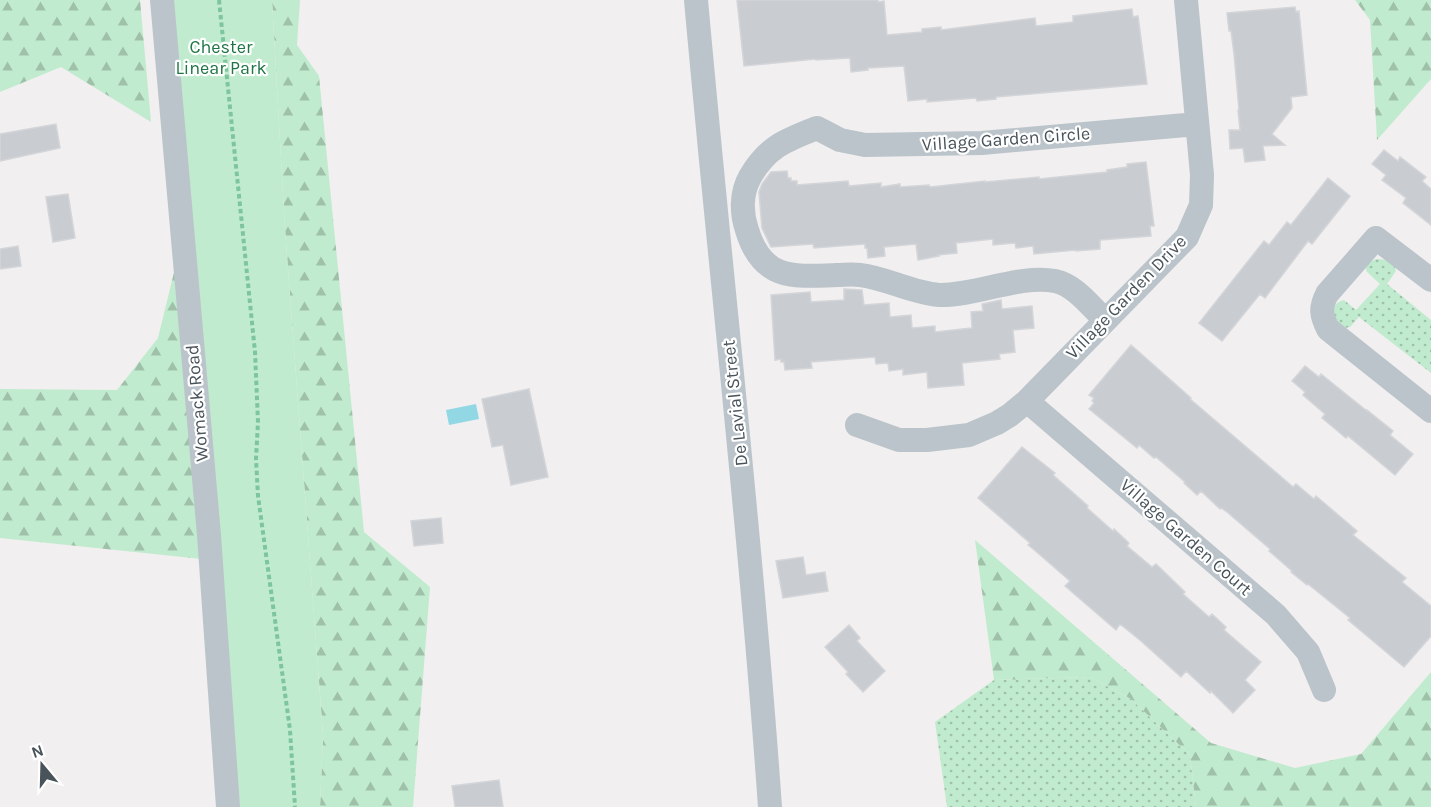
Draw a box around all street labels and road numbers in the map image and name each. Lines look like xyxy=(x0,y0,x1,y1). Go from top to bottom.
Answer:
street label: Village Garden Circle xyxy=(921,122,1091,156)
street label: Village Garden Drive xyxy=(1061,230,1191,364)
street label: De Lavial Street xyxy=(717,339,753,467)
street label: Womack Road xyxy=(181,344,213,462)
street label: Village Garden Court xyxy=(1116,474,1257,600)

